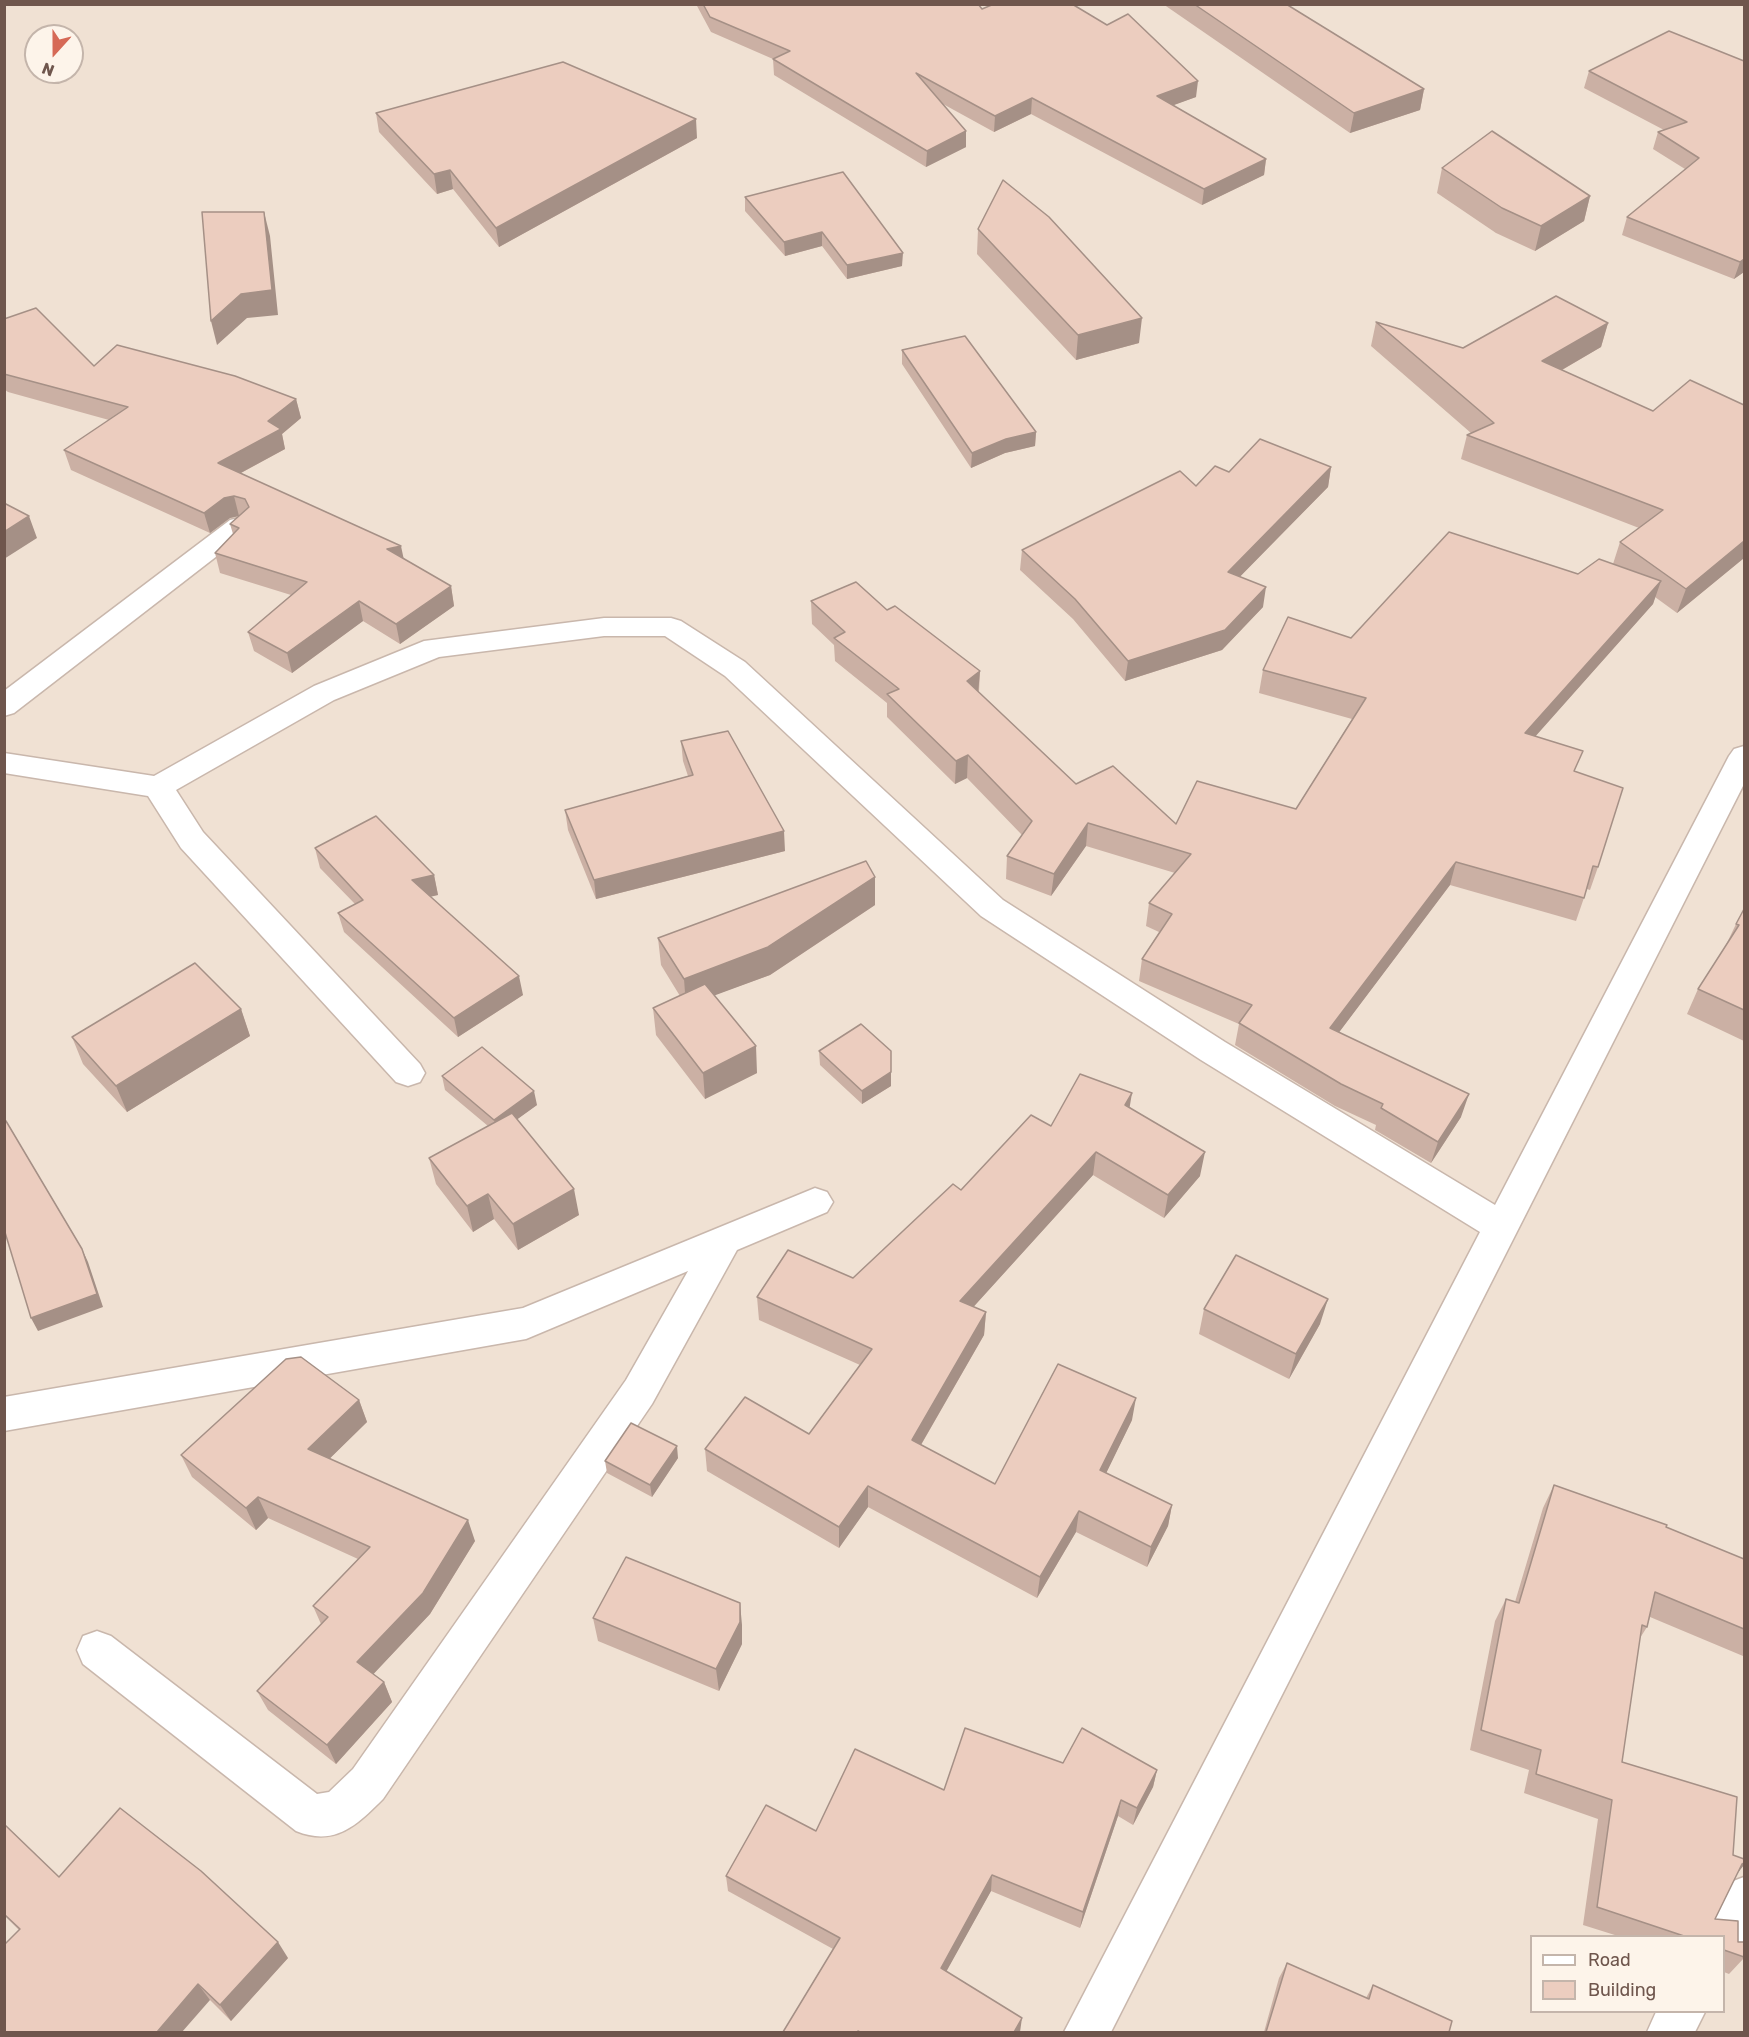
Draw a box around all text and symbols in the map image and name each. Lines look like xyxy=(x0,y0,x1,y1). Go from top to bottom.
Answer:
north arrow xyxy=(24,24,84,84)
text: N xyxy=(39,58,57,80)
legend xyxy=(1530,1935,1725,2013)
text: Road xyxy=(1588,1949,1631,1971)
text: Building xyxy=(1588,1979,1656,2001)

